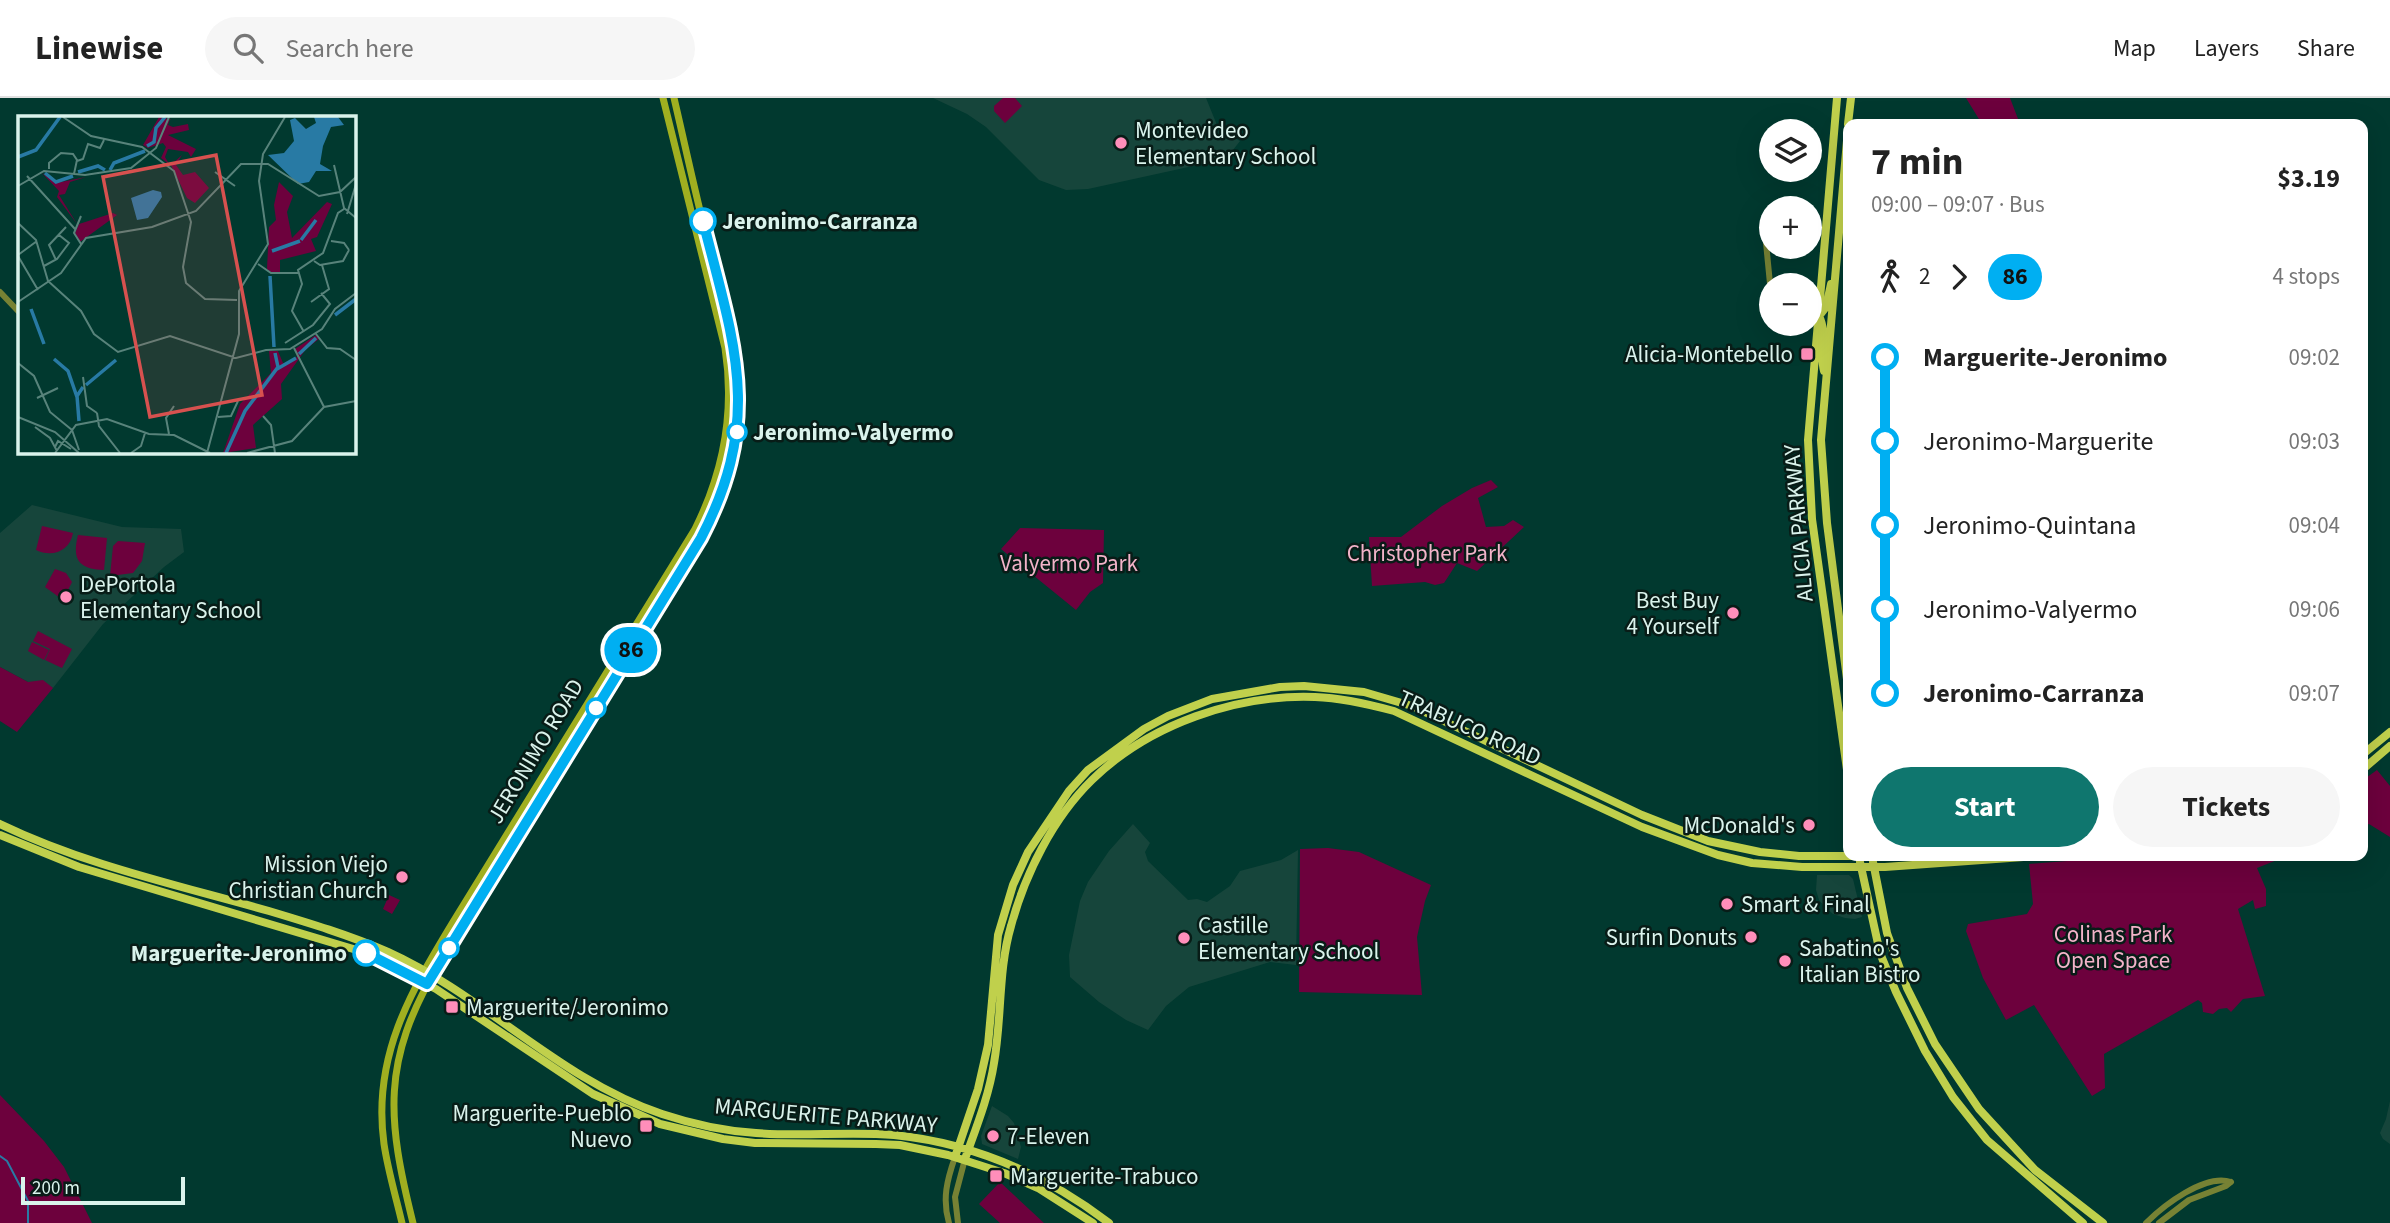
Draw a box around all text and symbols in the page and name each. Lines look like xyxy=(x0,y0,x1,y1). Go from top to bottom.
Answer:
search box xyxy=(205,17,695,80)
text: Linewise xyxy=(35,25,163,72)
icon: search xyxy=(229,29,267,67)
text: Search here xyxy=(285,30,414,67)
text: Map xyxy=(2113,31,2156,66)
text: Layers xyxy=(2194,31,2259,66)
text: Share xyxy=(2297,31,2355,66)
place label: Montevideo Elementary School xyxy=(1135,114,1316,173)
inset map xyxy=(18,116,355,453)
map controls xyxy=(1759,119,1822,336)
button: layers xyxy=(1759,119,1822,182)
marker: Montevideo Elementary School xyxy=(1113,135,1129,151)
text: 7 min xyxy=(1871,135,1963,189)
text: $3.19 xyxy=(2277,160,2340,197)
text: 09:00 – 09:07 · Bus xyxy=(1871,188,2045,221)
button: + xyxy=(1759,196,1822,259)
place label: Jeronimo-Carranza xyxy=(722,205,918,238)
marker: Jeronimo-Carranza xyxy=(690,208,716,234)
icon: walk xyxy=(1871,258,1909,296)
icon: forward xyxy=(1940,258,1978,296)
text: 86 xyxy=(2002,259,2028,294)
text: 2 xyxy=(1919,260,1930,293)
text: 4 stops xyxy=(2273,260,2340,293)
button: − xyxy=(1759,273,1822,336)
place label: Alicia-Montebello xyxy=(1625,338,1793,371)
text: Marguerite-Jeronimo xyxy=(1923,339,2168,376)
text: 09:02 xyxy=(2289,341,2340,374)
marker: Alicia-Montebello xyxy=(1799,346,1815,362)
place label: Jeronimo-Valyermo xyxy=(753,416,954,449)
marker: Jeronimo-Valyermo xyxy=(727,422,747,442)
text: Jeronimo-Marguerite xyxy=(1923,423,2153,460)
text: 09:03 xyxy=(2289,425,2340,458)
street label: ALICIA PARKWAY xyxy=(1775,443,1822,603)
text: Jeronimo-Quintana xyxy=(1923,507,2136,544)
text: 09:04 xyxy=(2289,509,2340,542)
park label: Christopher Park xyxy=(1347,537,1508,570)
park label: Valyermo Park xyxy=(1000,547,1139,580)
place label: DePortola Elementary School xyxy=(80,568,261,627)
place label: Best Buy 4 Yourself xyxy=(1626,584,1720,643)
marker: DePortola Elementary School xyxy=(58,589,74,605)
text: Jeronimo-Valyermo xyxy=(1923,591,2137,628)
text: 09:06 xyxy=(2289,593,2340,626)
marker: Best Buy 4 Yourself xyxy=(1725,605,1741,621)
line badge: 86 xyxy=(600,627,662,673)
text: 86 xyxy=(618,632,644,667)
street label: JERONIMO ROAD xyxy=(479,673,592,830)
text: Jeronimo-Carranza xyxy=(1923,675,2144,712)
text: 09:07 xyxy=(2289,677,2340,710)
street label: TRABUCO ROAD xyxy=(1393,681,1547,774)
unlabelled marker xyxy=(586,698,606,718)
button: Start xyxy=(1871,767,2099,847)
button: Tickets xyxy=(2113,767,2340,847)
place label: McDonald's xyxy=(1683,809,1795,842)
marker: McDonald's xyxy=(1801,817,1817,833)
place label: Mission Viejo Christian Church xyxy=(228,848,388,907)
marker: Mission Viejo Christian Church xyxy=(394,869,410,885)
place label: Smart & Final xyxy=(1741,888,1870,921)
marker: Smart & Final xyxy=(1719,896,1735,912)
place label: Castille Elementary School xyxy=(1198,909,1379,968)
park label: Colinas Park Open Space xyxy=(2054,918,2173,977)
place label: Surfin Donuts xyxy=(1606,921,1737,954)
marker: Surfin Donuts xyxy=(1743,929,1759,945)
marker: Castille Elementary School xyxy=(1176,930,1192,946)
place label: Sabatino's Italian Bistro xyxy=(1799,932,1921,991)
place label: Marguerite-Jeronimo xyxy=(131,937,347,970)
unlabelled marker xyxy=(439,938,459,958)
marker: Marguerite-Jeronimo xyxy=(353,940,379,966)
marker: Sabatino's Italian Bistro xyxy=(1777,953,1793,969)
place label: Marguerite/Jeronimo xyxy=(466,991,669,1024)
marker: Marguerite/Jeronimo xyxy=(444,999,460,1015)
street label: MARGUERITE PARKWAY xyxy=(713,1089,939,1142)
place label: Marguerite-Pueblo Nuevo xyxy=(453,1097,632,1156)
marker: Marguerite-Pueblo Nuevo xyxy=(638,1118,654,1134)
place label: 7-Eleven xyxy=(1007,1120,1090,1153)
marker: 7-Eleven xyxy=(985,1128,1001,1144)
place label: Marguerite-Trabuco xyxy=(1010,1160,1198,1193)
marker: Marguerite-Trabuco xyxy=(988,1168,1004,1184)
scale bar xyxy=(21,1174,186,1206)
text: 200 m xyxy=(32,1175,80,1202)

